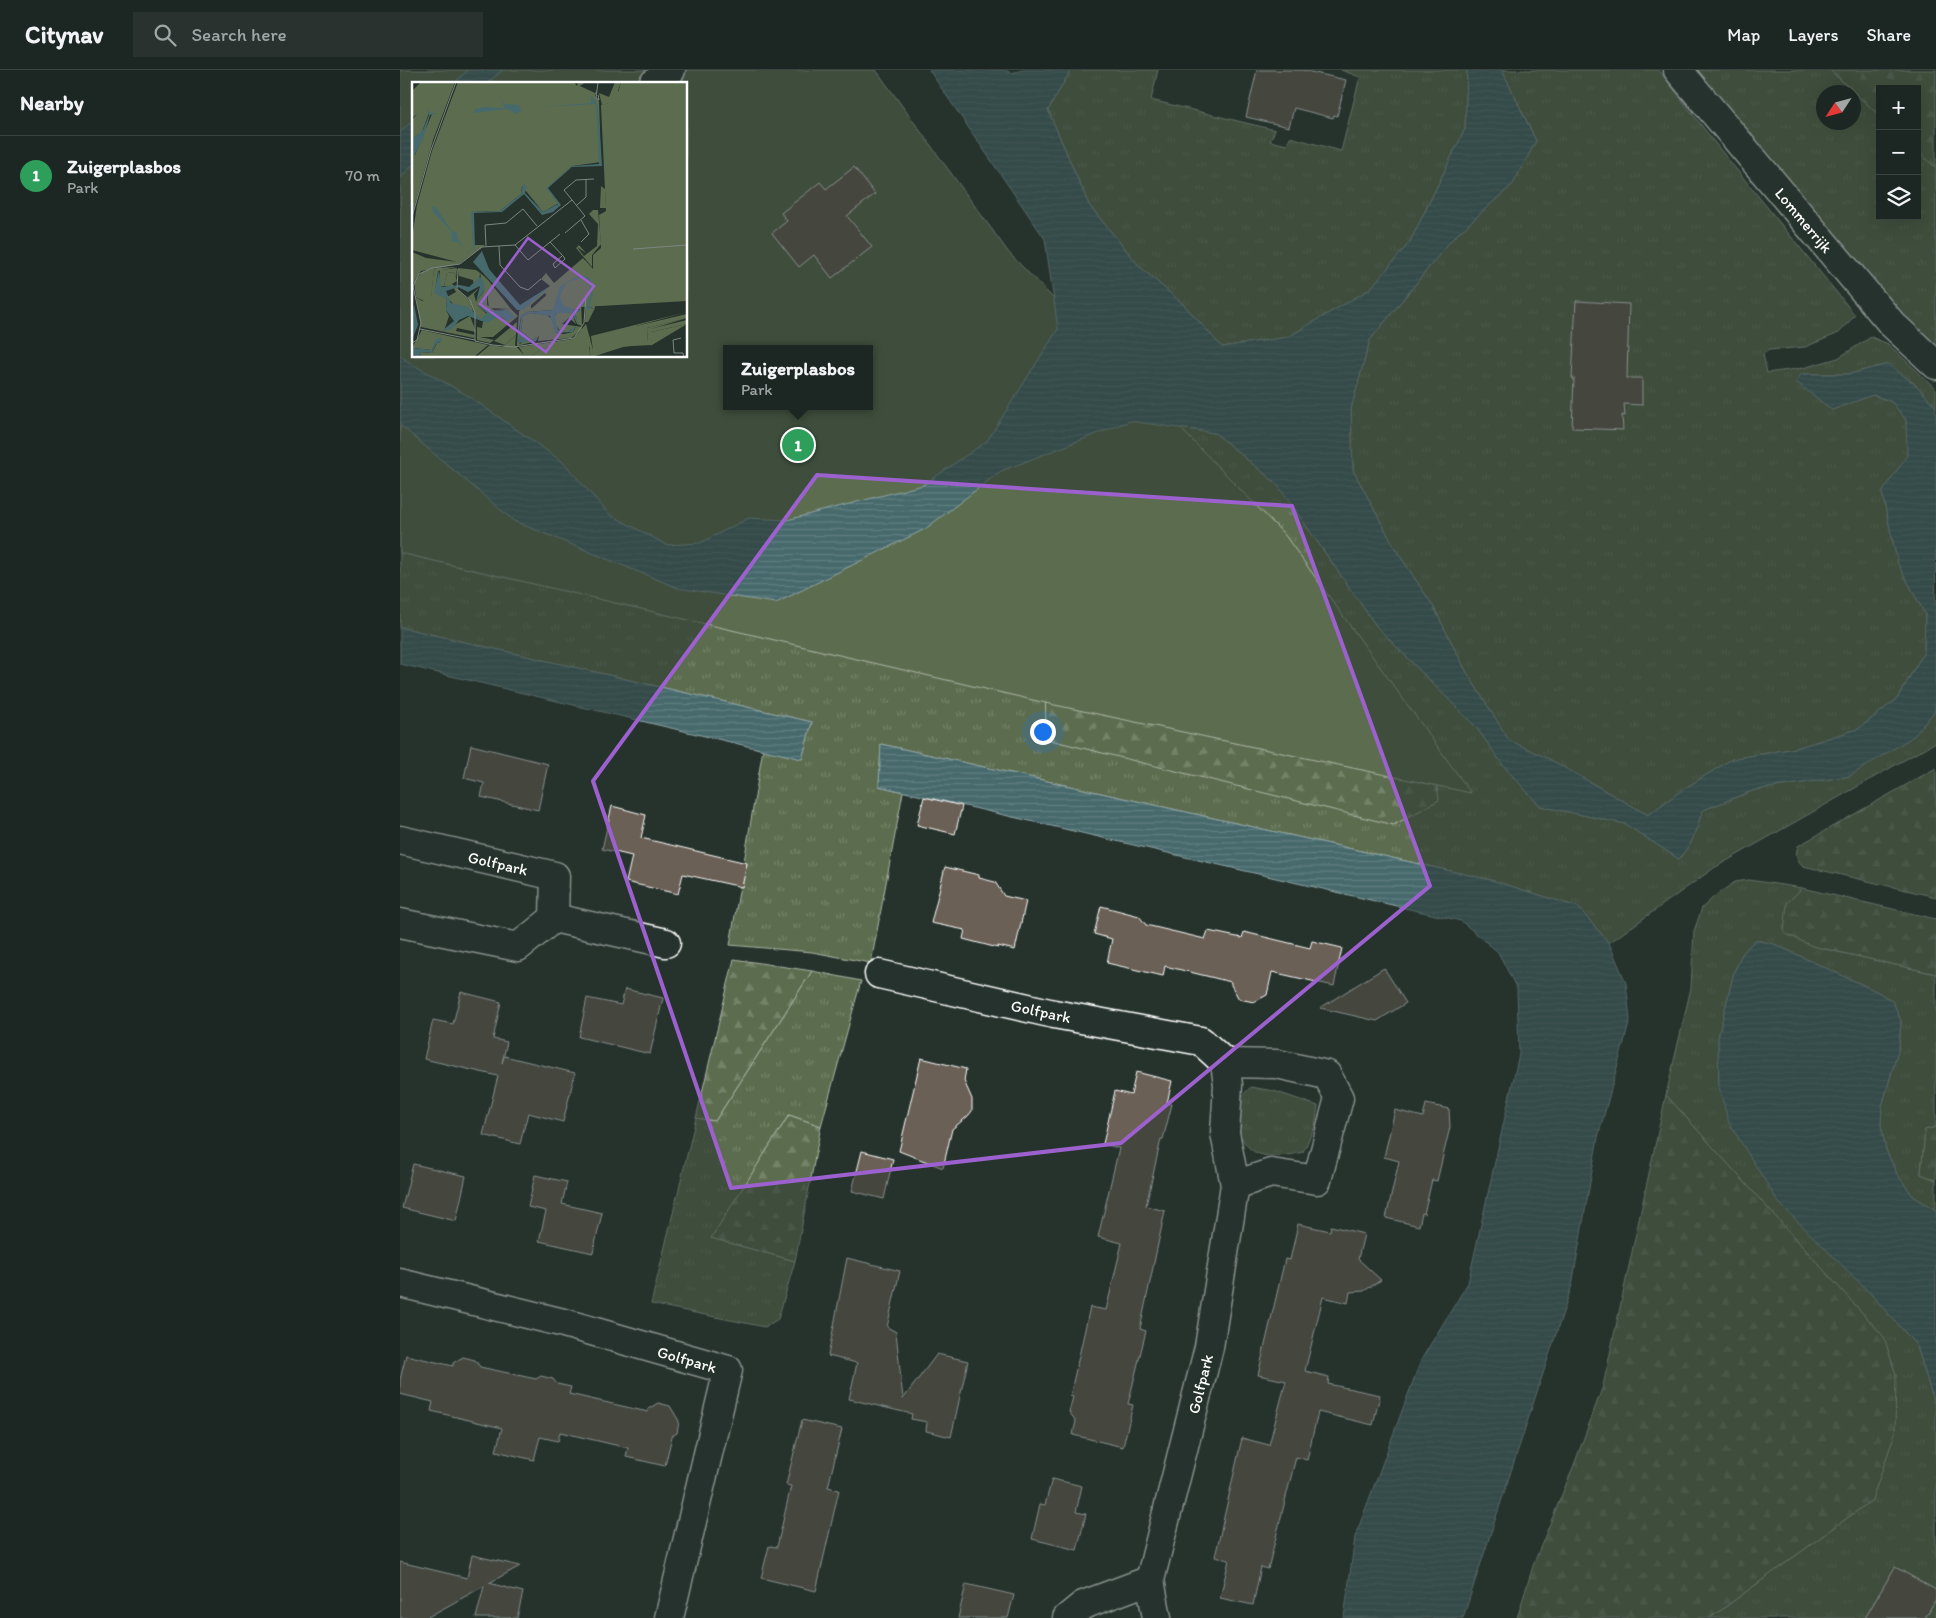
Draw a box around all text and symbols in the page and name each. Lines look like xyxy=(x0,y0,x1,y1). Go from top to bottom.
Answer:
search box xyxy=(133,12,483,57)
text: Citynav xyxy=(25,20,103,49)
icon: search xyxy=(151,21,179,49)
text: Search here xyxy=(191,23,287,46)
text: Map xyxy=(1727,24,1760,46)
text: Layers xyxy=(1788,24,1838,46)
text: Share xyxy=(1866,24,1911,46)
inset map xyxy=(412,82,688,358)
north arrow xyxy=(1816,85,1861,130)
map controls xyxy=(1876,85,1921,220)
button: + xyxy=(1876,85,1921,130)
text: Nearby xyxy=(20,90,84,115)
button: − xyxy=(1876,130,1921,175)
text: Zuigerplasbos xyxy=(67,155,181,178)
text: 1 xyxy=(32,166,40,185)
text: 70 m xyxy=(345,166,380,185)
button: layers xyxy=(1876,175,1921,220)
text: Park xyxy=(67,178,98,197)
street label: Lommerrijk xyxy=(1771,184,1837,257)
popup xyxy=(723,345,873,410)
text: Zuigerplasbos xyxy=(741,357,855,380)
text: Park xyxy=(741,380,772,399)
pin: 1 xyxy=(782,426,814,464)
your location xyxy=(1030,719,1056,745)
street label: Golfpark xyxy=(466,847,530,880)
street label: Golfpark xyxy=(1009,996,1073,1027)
street label: Golfpark xyxy=(655,1342,719,1377)
street label: Golfpark xyxy=(1184,1352,1217,1416)

